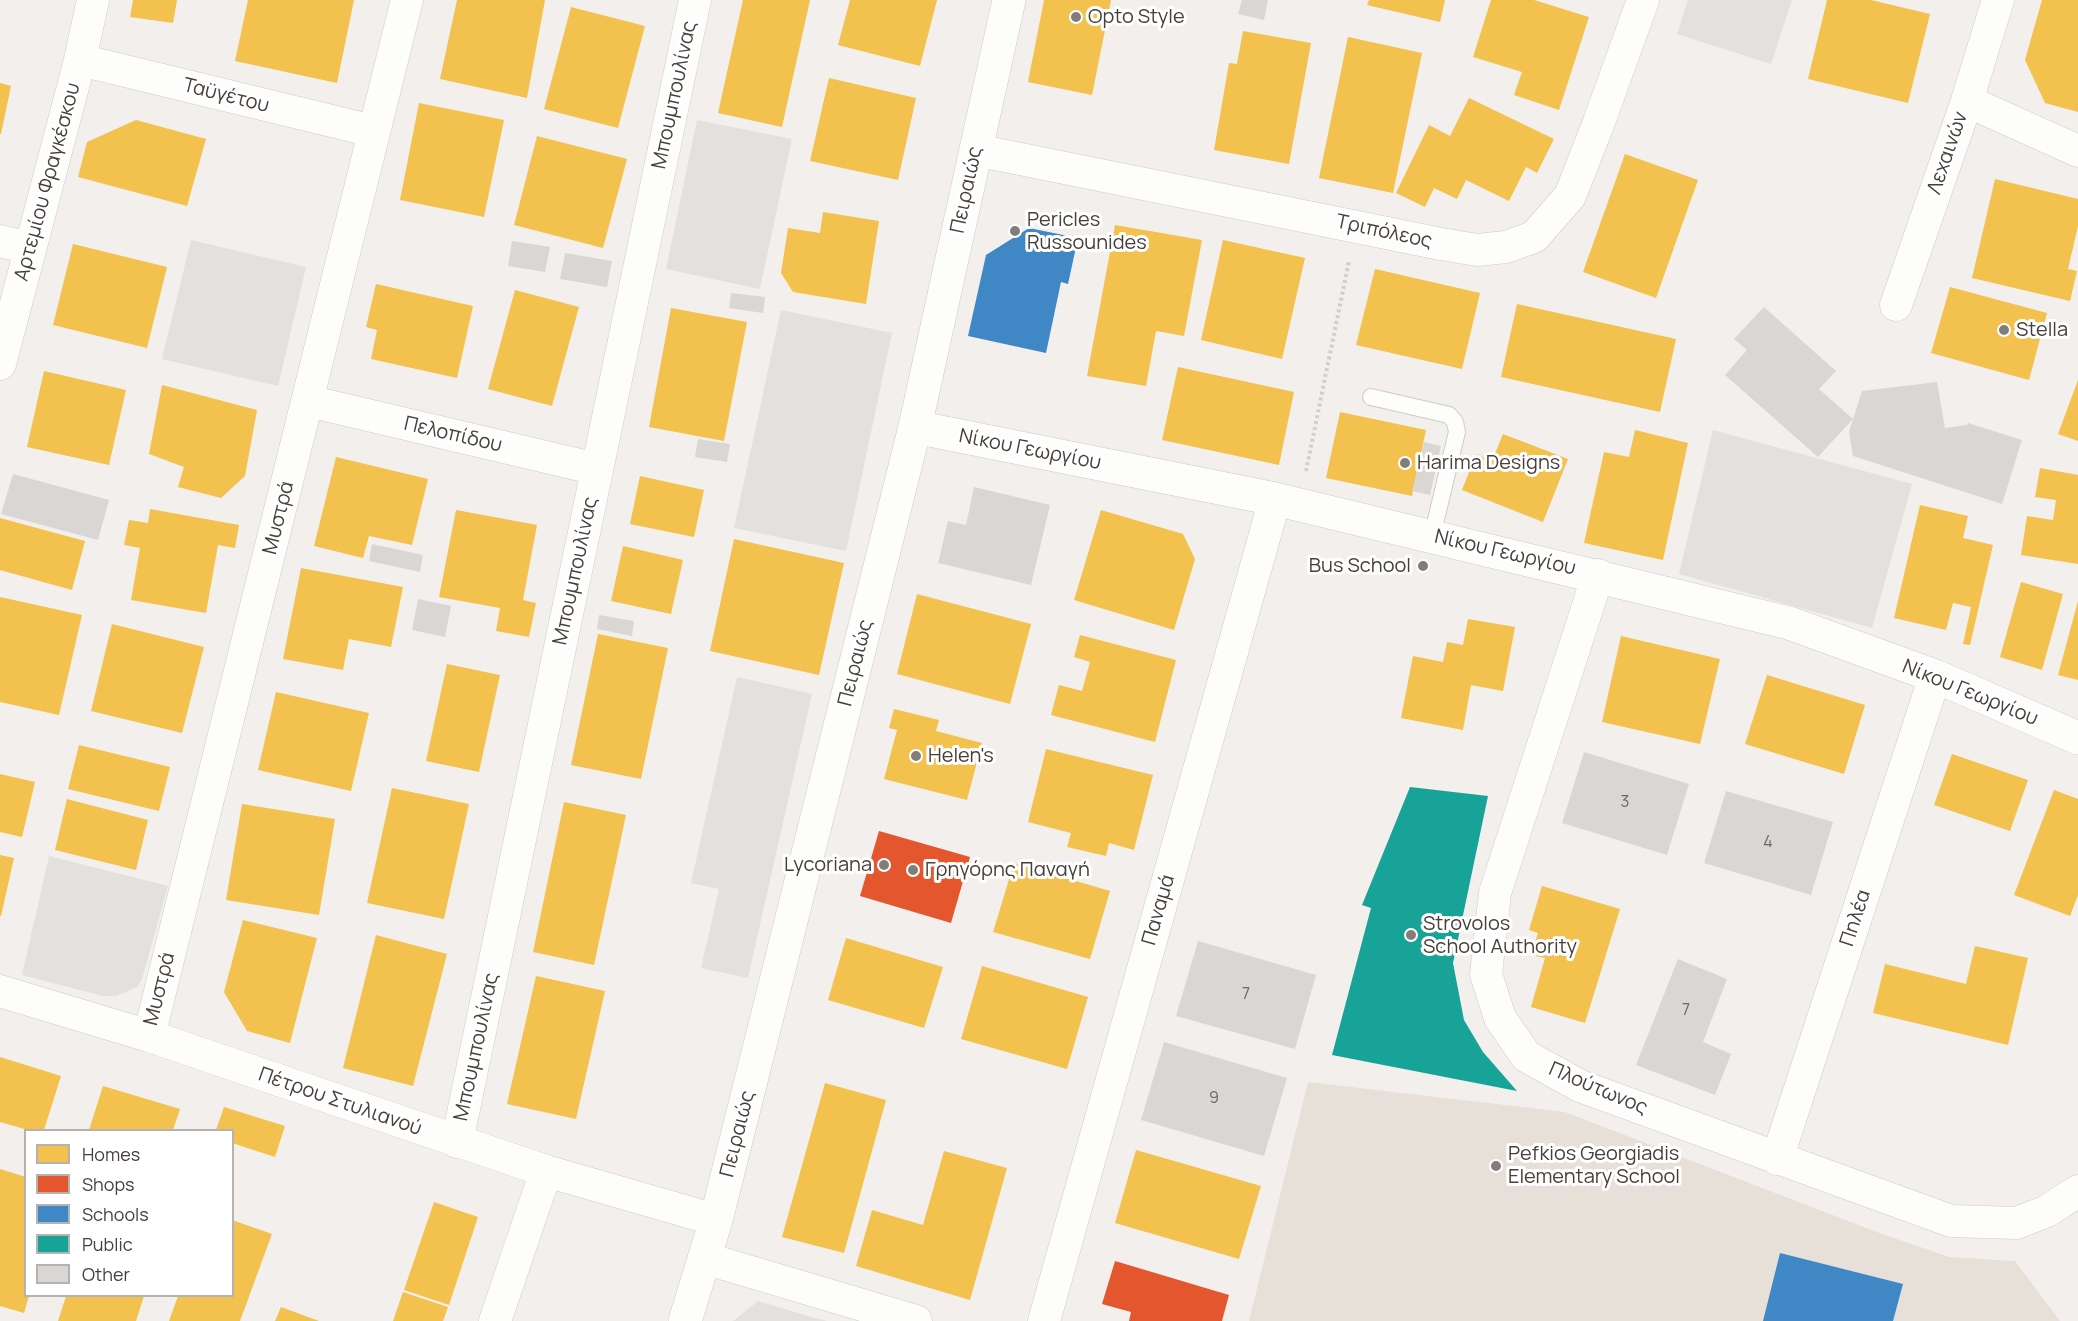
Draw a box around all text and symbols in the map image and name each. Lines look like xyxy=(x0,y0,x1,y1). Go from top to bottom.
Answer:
place label: Opto Style xyxy=(1088,5,1185,29)
marker: Opto Style xyxy=(1069,10,1083,24)
street label: Μπουμπουλίνας xyxy=(648,19,702,171)
street label: Ταϋγέτου xyxy=(180,74,272,118)
street label: Αρτεμίου Φραγκέσκου xyxy=(10,80,86,284)
street label: Λεχαινών xyxy=(1923,109,1973,197)
street label: Πειραιώς xyxy=(946,144,988,236)
place label: Pericles Russounides xyxy=(1027,208,1147,255)
street label: Τριπόλεος xyxy=(1334,210,1434,254)
marker: Pericles Russounides xyxy=(1008,224,1022,238)
place label: Stella xyxy=(2016,318,2068,342)
marker: Stella xyxy=(1997,323,2011,337)
street label: Πελοπίδου xyxy=(402,412,504,458)
street label: Νίκου Γεωργίου xyxy=(957,424,1103,476)
place label: Harima Designs xyxy=(1417,451,1560,475)
marker: Harima Designs xyxy=(1398,456,1412,470)
street label: Μυστρά xyxy=(258,479,300,557)
street label: Μπουμπουλίνας xyxy=(549,495,603,647)
street label: Νίκου Γεωργίου xyxy=(1432,525,1578,581)
place label: Bus School xyxy=(1309,554,1411,578)
marker: Bus School xyxy=(1416,559,1430,573)
street label: Πειραιώς xyxy=(834,617,878,709)
street label: Νίκου Γεωργίου xyxy=(1899,655,2041,731)
place label: Helen's xyxy=(928,744,994,768)
marker: Helen's xyxy=(909,749,923,763)
house number: 3 xyxy=(1621,793,1629,813)
house number: 4 xyxy=(1763,833,1773,853)
place label: Lycoriana xyxy=(784,853,872,877)
marker: Lycoriana xyxy=(877,858,891,872)
place label: Γρηγόρης Παναγή xyxy=(925,858,1090,882)
marker: Γρηγόρης Παναγή xyxy=(906,863,920,877)
street label: Παναμά xyxy=(1138,872,1180,948)
street label: Πηλέα xyxy=(1836,887,1876,949)
place label: Strovolos School Authority xyxy=(1423,912,1577,959)
marker: Strovolos School Authority xyxy=(1404,928,1418,942)
street label: Μυστρά xyxy=(139,950,181,1028)
street label: Μπουμπουλίνας xyxy=(450,971,504,1123)
house number: 7 xyxy=(1242,985,1250,1005)
house number: 7 xyxy=(1682,1001,1690,1021)
street label: Πλούτωνος xyxy=(1545,1057,1651,1121)
street label: Πέτρου Στυλιανού xyxy=(255,1063,425,1141)
street label: Πειραιώς xyxy=(716,1088,760,1180)
house number: 9 xyxy=(1209,1089,1219,1109)
legend xyxy=(24,1129,234,1297)
text: Homes xyxy=(82,1142,140,1166)
place label: Pefkios Georgiadis Elementary School xyxy=(1508,1142,1680,1189)
marker: Pefkios Georgiadis Elementary School xyxy=(1489,1159,1503,1173)
text: Shops xyxy=(82,1172,134,1196)
text: Schools xyxy=(82,1202,149,1226)
text: Public xyxy=(82,1232,133,1256)
text: Other xyxy=(82,1262,130,1286)

